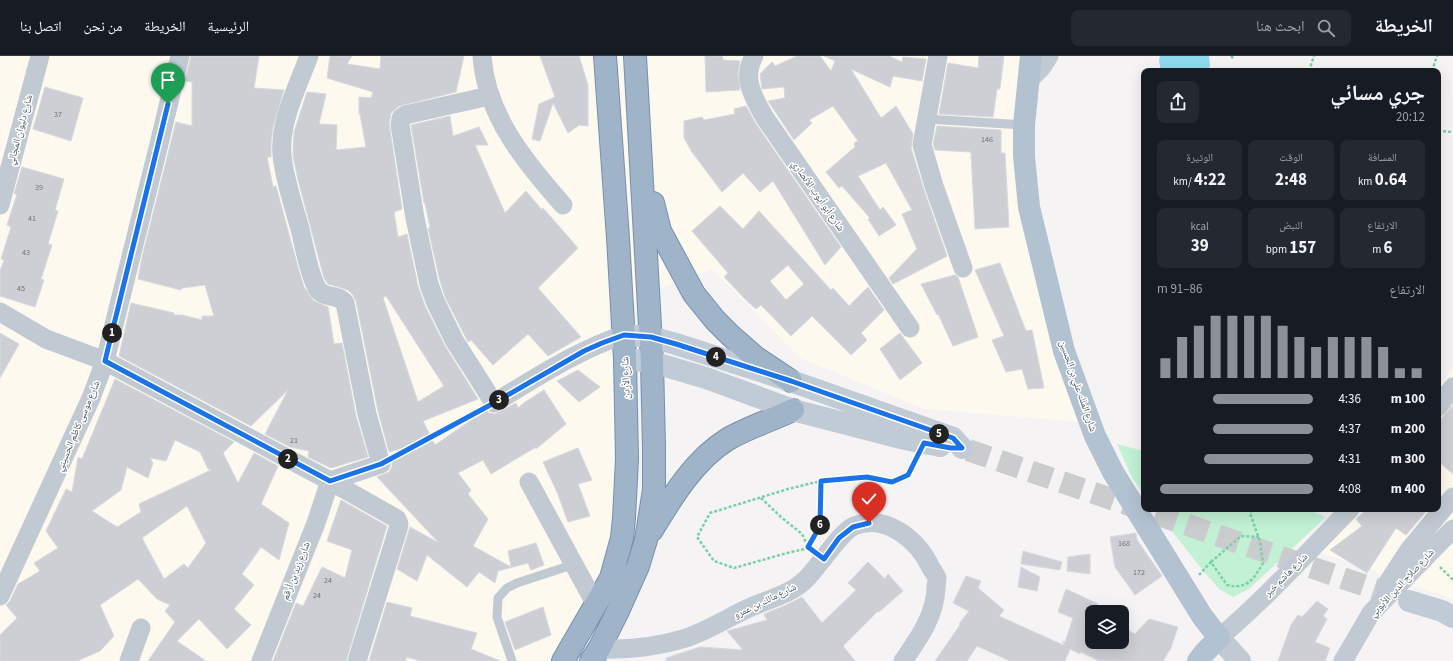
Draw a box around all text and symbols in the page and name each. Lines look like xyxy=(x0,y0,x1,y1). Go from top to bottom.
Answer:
search box xyxy=(1071,10,1351,46)
text: الخريطة xyxy=(1375,13,1433,40)
text: ابحث هنا xyxy=(1256,16,1305,37)
text: اتصل بنا xyxy=(20,17,62,37)
text: من نحن xyxy=(84,17,122,37)
text: الخريطة xyxy=(144,17,186,37)
text: الرئيسية xyxy=(208,17,249,37)
icon: search xyxy=(1315,17,1337,39)
pin xyxy=(151,63,185,104)
icon: arrive xyxy=(157,69,179,91)
text: جري مسائي xyxy=(1330,77,1425,109)
button: share xyxy=(1157,81,1199,123)
street label: شارع دليوان المجالي xyxy=(4,93,37,167)
text: 20:12 xyxy=(1396,108,1425,126)
house number: 37 xyxy=(54,109,62,120)
house number: 146 xyxy=(981,134,993,145)
text: الوتيرة xyxy=(1186,150,1213,165)
text: الوقت xyxy=(1279,150,1303,165)
text: المسافة xyxy=(1368,150,1397,165)
street label: شارع أبو أيوب الأنصاري xyxy=(788,158,848,235)
text: 4:22 xyxy=(1194,168,1226,192)
text: 2:48 xyxy=(1275,168,1307,192)
text: 0.64 xyxy=(1375,168,1407,192)
text: /km xyxy=(1173,174,1194,189)
text: km xyxy=(1358,174,1375,189)
house number: 39 xyxy=(35,182,43,193)
house number: 41 xyxy=(28,213,36,224)
text: النبض xyxy=(1279,218,1303,233)
text: الارتفاع xyxy=(1367,218,1397,233)
text: kcal xyxy=(1190,219,1209,234)
text: 39 xyxy=(1191,234,1209,258)
text: 157 xyxy=(1289,236,1316,260)
text: 6 xyxy=(1384,236,1392,260)
text: bpm xyxy=(1266,242,1289,257)
text: m xyxy=(1372,242,1384,257)
house number: 43 xyxy=(22,247,30,258)
text: 86–91 m xyxy=(1157,280,1203,298)
text: الارتفاع xyxy=(1390,281,1425,299)
house number: 45 xyxy=(17,283,25,294)
pin: 1 xyxy=(102,323,122,343)
text: 1 xyxy=(109,325,115,340)
street label: شارع الملك علي بن الحسين xyxy=(1055,338,1100,434)
pin: 4 xyxy=(706,347,726,367)
text: 4 xyxy=(713,349,719,364)
street label: شارع الأردن xyxy=(618,356,634,399)
street label: شارع موسى كاظم الحسيني xyxy=(53,378,104,474)
pin: 3 xyxy=(489,390,509,410)
text: 4:36 xyxy=(1338,390,1361,408)
text: 100 m xyxy=(1391,390,1425,408)
text: 3 xyxy=(496,392,502,407)
text: 4:37 xyxy=(1338,420,1361,438)
text: 200 m xyxy=(1391,420,1425,438)
pin: 5 xyxy=(929,424,949,444)
text: 5 xyxy=(936,426,942,441)
house number: 21 xyxy=(290,435,298,446)
pin: 2 xyxy=(278,449,298,469)
text: 4:31 xyxy=(1338,450,1361,468)
text: 300 m xyxy=(1391,450,1425,468)
text: 2 xyxy=(285,451,291,466)
text: 4:08 xyxy=(1338,480,1361,498)
text: 400 m xyxy=(1391,480,1425,498)
pin xyxy=(852,482,886,523)
icon: check xyxy=(858,488,880,510)
pin: 6 xyxy=(810,515,830,535)
text: 6 xyxy=(817,517,823,532)
house number: 168 xyxy=(1118,538,1130,549)
street label: شارع زيد بن أرقم xyxy=(278,539,314,602)
street label: شارع صلاح الدين الأيوبي xyxy=(1366,545,1438,621)
street label: شارع هاشم خير xyxy=(1260,550,1311,601)
house number: 172 xyxy=(1133,567,1145,578)
house number: 24 xyxy=(324,575,332,586)
street label: شارع مالك بن عمرو xyxy=(731,580,799,622)
house number: 24 xyxy=(313,590,321,601)
map controls xyxy=(1085,605,1129,649)
button: layers xyxy=(1085,605,1129,649)

